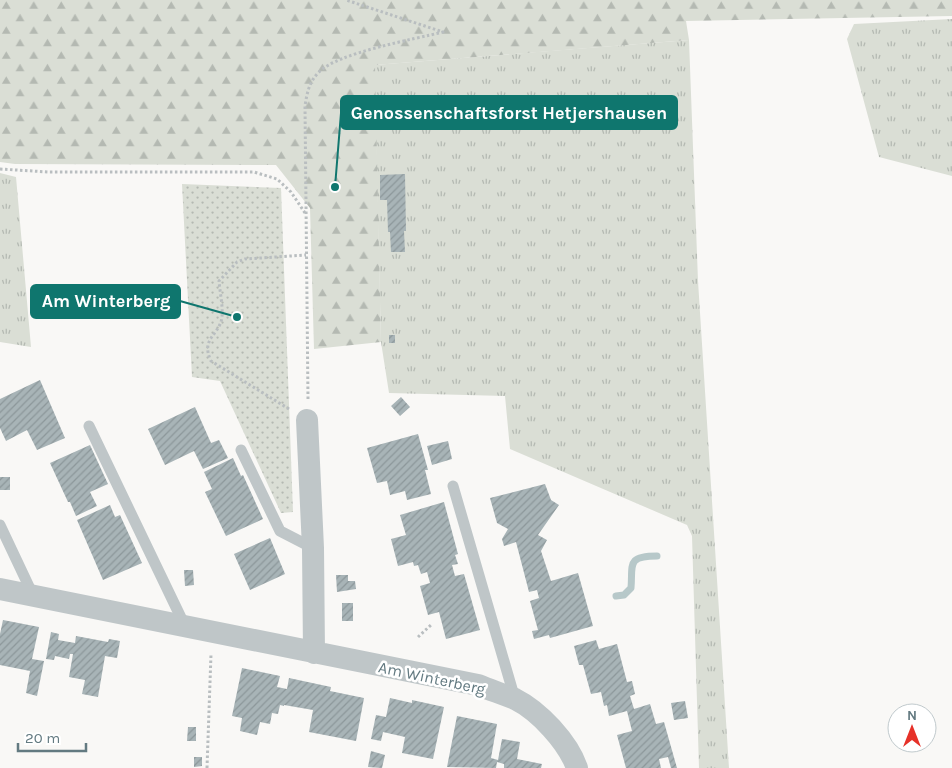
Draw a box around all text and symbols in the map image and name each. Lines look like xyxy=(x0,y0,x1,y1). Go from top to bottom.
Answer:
callout: Genossenschaftsforst Hetjershausen xyxy=(341,96,677,129)
text: Genossenschaftsforst Hetjershausen xyxy=(351,102,667,124)
callout: Am Winterberg xyxy=(31,285,180,318)
text: Am Winterberg xyxy=(42,290,171,312)
street label: Am Winterberg xyxy=(377,657,487,699)
north arrow xyxy=(887,703,937,753)
text: N xyxy=(907,707,917,724)
scale bar xyxy=(18,720,85,752)
text: 20 m xyxy=(25,729,60,747)

